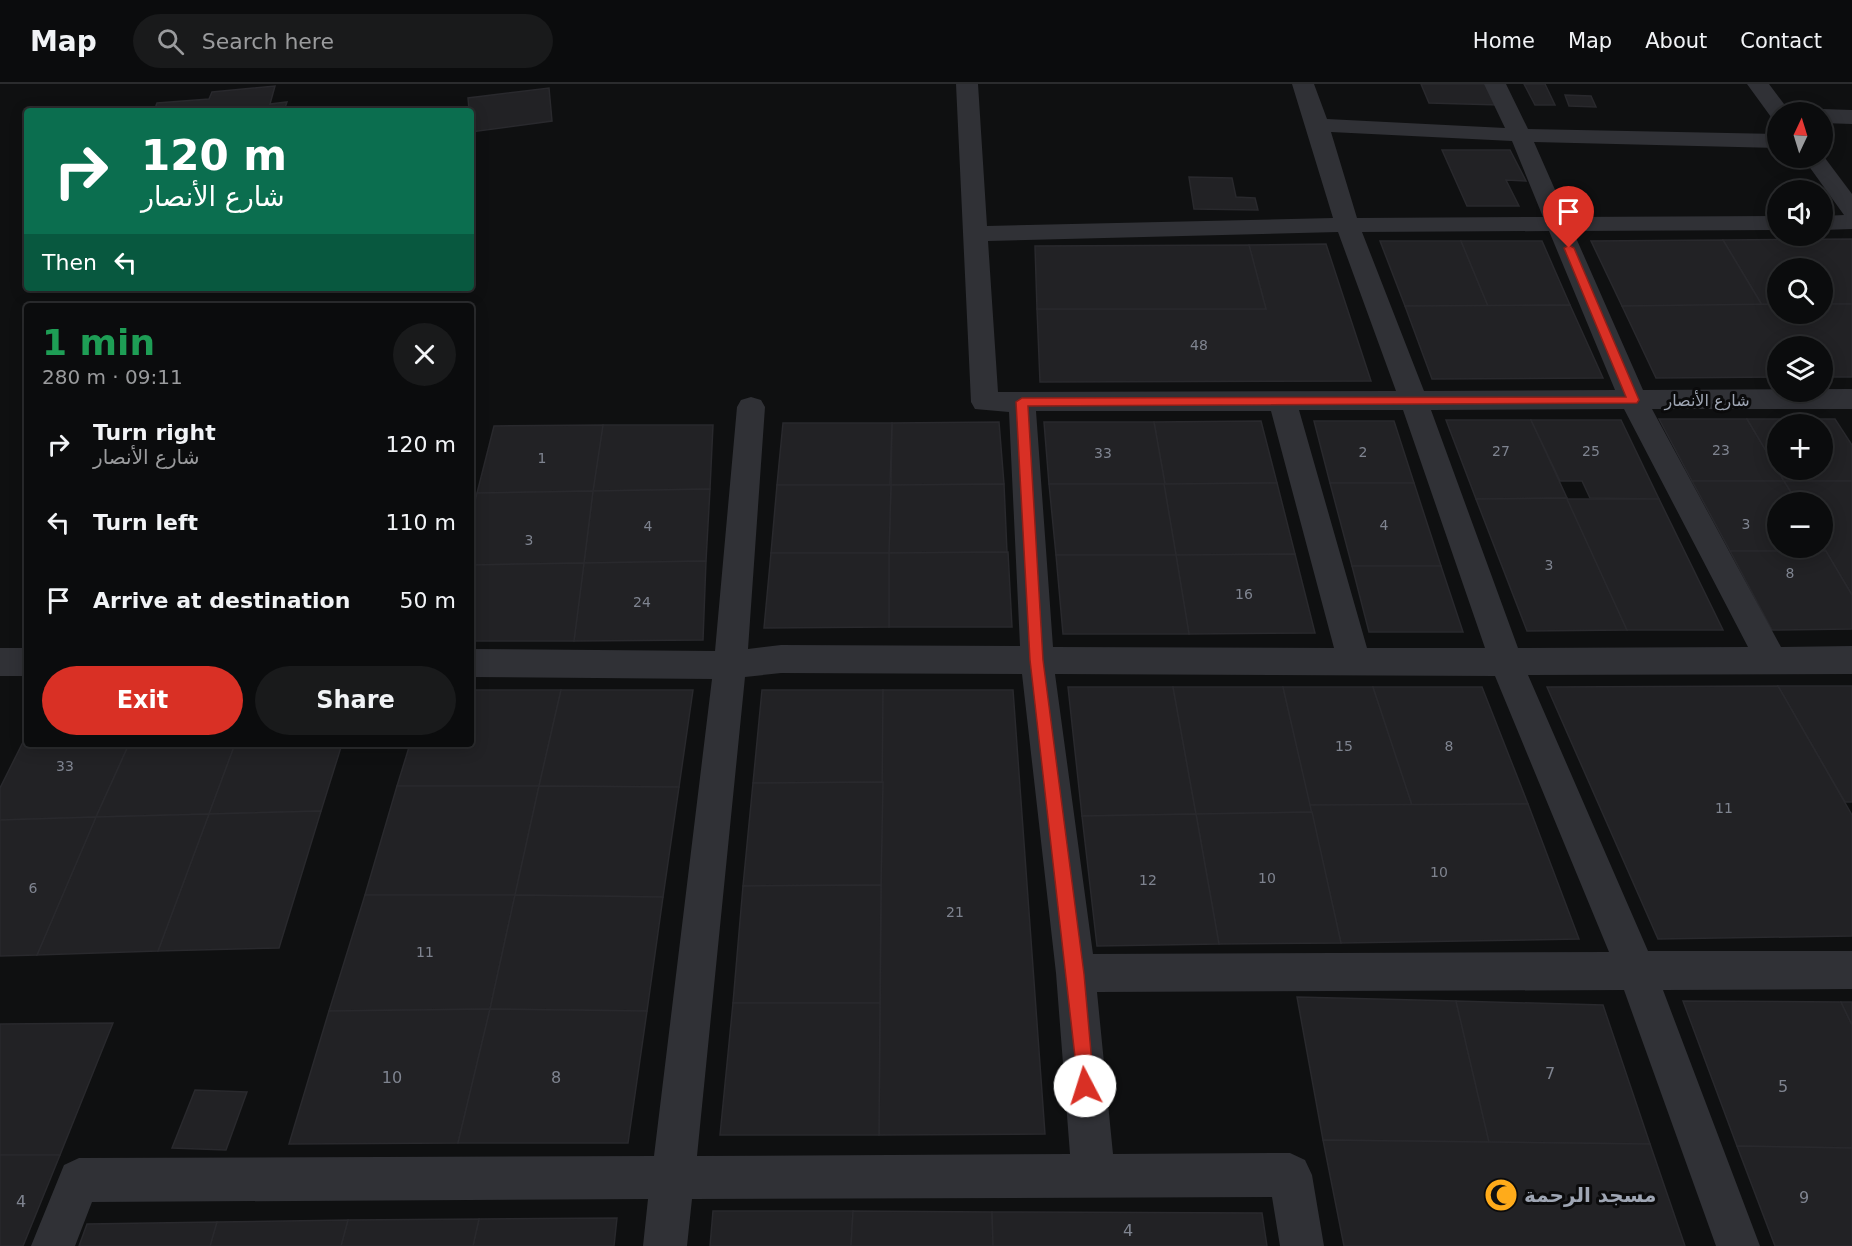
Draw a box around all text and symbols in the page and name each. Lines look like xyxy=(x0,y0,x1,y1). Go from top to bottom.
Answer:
search box xyxy=(133,14,553,68)
text: Map xyxy=(30,25,97,58)
icon: search xyxy=(154,25,187,58)
text: Search here xyxy=(202,29,334,54)
text: Home xyxy=(1473,29,1535,53)
text: Map xyxy=(1568,29,1612,53)
text: About xyxy=(1645,29,1707,53)
text: Contact xyxy=(1740,29,1822,53)
north arrow xyxy=(1767,102,1833,168)
map controls xyxy=(1767,102,1833,558)
text: 120 m xyxy=(141,131,287,180)
icon: right xyxy=(42,132,120,210)
button: sound xyxy=(1767,180,1833,246)
text: شارع الأنصار xyxy=(141,181,285,212)
pin xyxy=(1543,186,1594,248)
icon: arrive xyxy=(1552,195,1585,228)
icon: left xyxy=(109,246,142,279)
text: Then xyxy=(42,250,97,275)
button: search xyxy=(1767,258,1833,324)
text: 1 min xyxy=(42,322,155,363)
button: close xyxy=(393,323,456,386)
button: layers xyxy=(1767,336,1833,402)
house number: 48 xyxy=(1190,337,1208,353)
text: 280 m · 09:11 xyxy=(42,365,183,389)
street label: شارع الأنصار xyxy=(1663,390,1750,411)
button: + xyxy=(1767,414,1833,480)
text: Turn right xyxy=(93,420,216,445)
icon: right xyxy=(42,428,75,461)
text: 120 m xyxy=(386,432,456,457)
house number: 23 xyxy=(1712,442,1730,458)
house number: 27 xyxy=(1492,443,1510,459)
house number: 25 xyxy=(1582,443,1600,459)
house number: 2 xyxy=(1359,444,1367,460)
text: شارع الأنصار xyxy=(93,445,199,469)
house number: 33 xyxy=(1094,445,1112,461)
house number: 1 xyxy=(538,450,546,466)
button: − xyxy=(1767,492,1833,558)
icon: left xyxy=(42,506,75,539)
text: Turn left xyxy=(93,510,198,535)
text: 110 m xyxy=(386,510,456,535)
house number: 3 xyxy=(1742,516,1750,532)
house number: 4 xyxy=(1380,517,1389,533)
house number: 4 xyxy=(644,518,653,534)
house number: 3 xyxy=(525,532,533,548)
house number: 3 xyxy=(1545,557,1553,573)
house number: 8 xyxy=(1786,565,1794,581)
icon: arrive xyxy=(42,584,75,617)
house number: 16 xyxy=(1235,586,1253,602)
text: Arrive at destination xyxy=(93,588,350,613)
text: 50 m xyxy=(400,588,456,613)
house number: 24 xyxy=(633,594,651,610)
button: Exit xyxy=(42,666,243,735)
button: Share xyxy=(255,666,456,735)
house number: 15 xyxy=(1335,738,1353,754)
house number: 8 xyxy=(1445,738,1453,754)
house number: 33 xyxy=(56,758,74,774)
house number: 11 xyxy=(1715,800,1733,816)
house number: 10 xyxy=(1430,864,1448,880)
house number: 10 xyxy=(1258,870,1276,886)
house number: 12 xyxy=(1139,872,1157,888)
house number: 6 xyxy=(29,880,38,896)
house number: 21 xyxy=(946,904,964,920)
house number: 11 xyxy=(416,944,434,960)
position arrow xyxy=(1053,1054,1117,1118)
house number: 7 xyxy=(1545,1064,1555,1083)
house number: 10 xyxy=(382,1068,402,1087)
house number: 8 xyxy=(551,1068,561,1087)
house number: 5 xyxy=(1778,1077,1788,1096)
mosque icon: مسجد الرحمة xyxy=(1483,1177,1519,1213)
place label: مسجد الرحمة xyxy=(1524,1183,1656,1207)
house number: 9 xyxy=(1799,1188,1809,1207)
house number: 4 xyxy=(16,1192,26,1211)
house number: 4 xyxy=(1123,1221,1133,1240)

